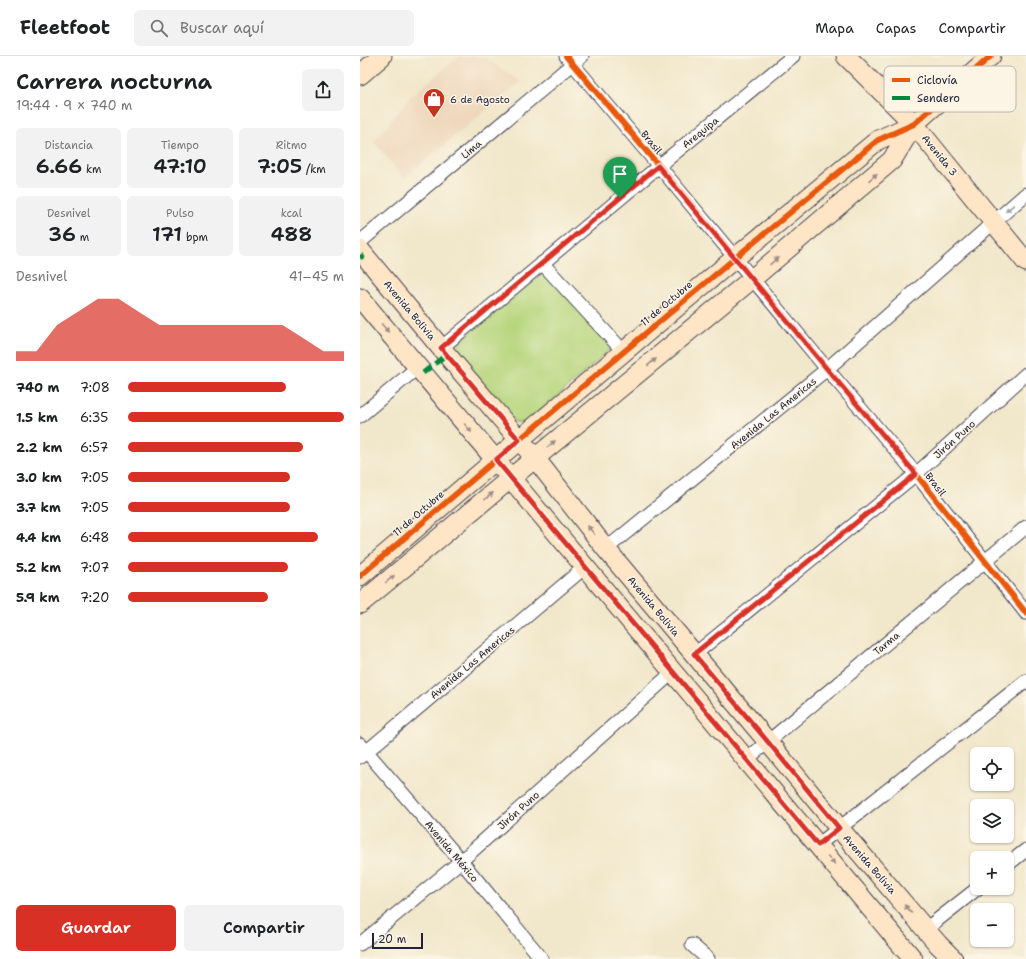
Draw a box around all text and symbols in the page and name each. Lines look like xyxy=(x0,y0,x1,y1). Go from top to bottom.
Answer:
search box xyxy=(134,10,414,46)
text: Fleetfoot xyxy=(20,15,110,40)
icon: search xyxy=(148,17,170,39)
text: Buscar aquí xyxy=(180,18,264,38)
text: Mapa xyxy=(815,19,854,37)
text: Capas xyxy=(876,19,917,37)
text: Compartir xyxy=(939,19,1006,37)
legend xyxy=(884,66,1016,112)
text: Carrera nocturna xyxy=(16,67,212,96)
button: share xyxy=(302,69,344,111)
text: Ciclovía xyxy=(917,73,957,88)
shop icon: 6 de Agosto xyxy=(421,86,447,119)
text: Sendero xyxy=(917,91,960,106)
place label: 6 de Agosto xyxy=(450,93,510,106)
text: 19:44 · 9 × 740 m xyxy=(16,97,132,114)
street label: Arequipa xyxy=(679,113,722,151)
street label: Brasil xyxy=(638,128,665,157)
street label: Avenida 3 xyxy=(919,132,960,179)
street label: Lima xyxy=(458,137,485,162)
text: Distancia xyxy=(44,138,93,153)
text: Tiempo xyxy=(161,138,199,153)
text: Ritmo xyxy=(276,138,307,153)
text: 6.66 xyxy=(36,153,82,179)
text: 47:10 xyxy=(153,153,207,179)
text: 7:05 xyxy=(257,153,302,179)
pin xyxy=(603,157,637,198)
text: km xyxy=(82,162,101,177)
text: /km xyxy=(302,162,326,177)
icon: arrive xyxy=(609,163,631,185)
one-way arrow xyxy=(867,172,878,181)
one-way arrow xyxy=(1005,204,1015,213)
text: Desnivel xyxy=(47,206,90,221)
text: Pulso xyxy=(166,206,194,221)
text: kcal xyxy=(281,206,302,221)
text: 36 xyxy=(48,221,76,247)
text: 171 xyxy=(152,221,182,247)
text: 488 xyxy=(270,221,312,247)
text: m xyxy=(76,230,89,245)
text: bpm xyxy=(182,230,208,245)
one-way arrow xyxy=(768,256,779,265)
text: Desnivel xyxy=(16,268,67,285)
text: 41–45 m xyxy=(289,268,344,285)
street label: Avenida Bolivia xyxy=(381,278,439,344)
street label: 11 de Octubre xyxy=(638,278,695,329)
one-way arrow xyxy=(381,323,390,333)
one-way arrow xyxy=(646,357,657,366)
street label: Avenida Las Americas xyxy=(728,375,819,452)
text: 740 m xyxy=(16,379,59,396)
text: 7:08 xyxy=(80,379,110,396)
text: 1.5 km xyxy=(16,409,58,426)
text: 6:35 xyxy=(80,409,108,426)
street label: Jirón Puno xyxy=(931,417,978,462)
one-way arrow xyxy=(464,422,473,433)
text: 2.2 km xyxy=(16,439,62,456)
text: 6:57 xyxy=(80,439,108,456)
one-way arrow xyxy=(546,440,557,449)
text: 3.0 km xyxy=(16,469,62,486)
text: 7:05 xyxy=(80,469,109,486)
street label: Brasil xyxy=(922,470,949,499)
street label: 11 de Octubre xyxy=(390,487,447,539)
one-way arrow xyxy=(484,491,495,500)
text: 3.7 km xyxy=(16,499,61,516)
text: 7:05 xyxy=(80,499,109,516)
one-way arrow xyxy=(587,524,596,535)
text: 4.4 km xyxy=(16,529,61,546)
text: 6:48 xyxy=(80,529,109,546)
text: 5.2 km xyxy=(16,559,61,576)
text: 7:07 xyxy=(80,559,109,576)
street label: Avenida Bolivia xyxy=(625,574,683,640)
one-way arrow xyxy=(384,575,395,584)
text: 5.9 km xyxy=(16,589,60,606)
text: 7:20 xyxy=(80,589,109,606)
street label: Avenida Las Americas xyxy=(427,623,517,702)
street label: Tarma xyxy=(871,628,903,658)
map controls xyxy=(970,747,1014,947)
button: locate xyxy=(970,747,1014,791)
street label: Jirón Puno xyxy=(495,788,542,833)
button: layers xyxy=(970,799,1014,843)
street label: Avenida México xyxy=(422,818,481,885)
street label: Avenida Bolivia xyxy=(840,832,899,897)
button: + xyxy=(970,851,1014,895)
one-way arrow xyxy=(826,855,835,866)
button: − xyxy=(970,903,1014,947)
one-way arrow xyxy=(904,904,913,914)
button: Guardar xyxy=(16,905,176,951)
button: Compartir xyxy=(184,905,344,951)
scale bar xyxy=(372,931,423,950)
text: 20 m xyxy=(378,932,406,947)

